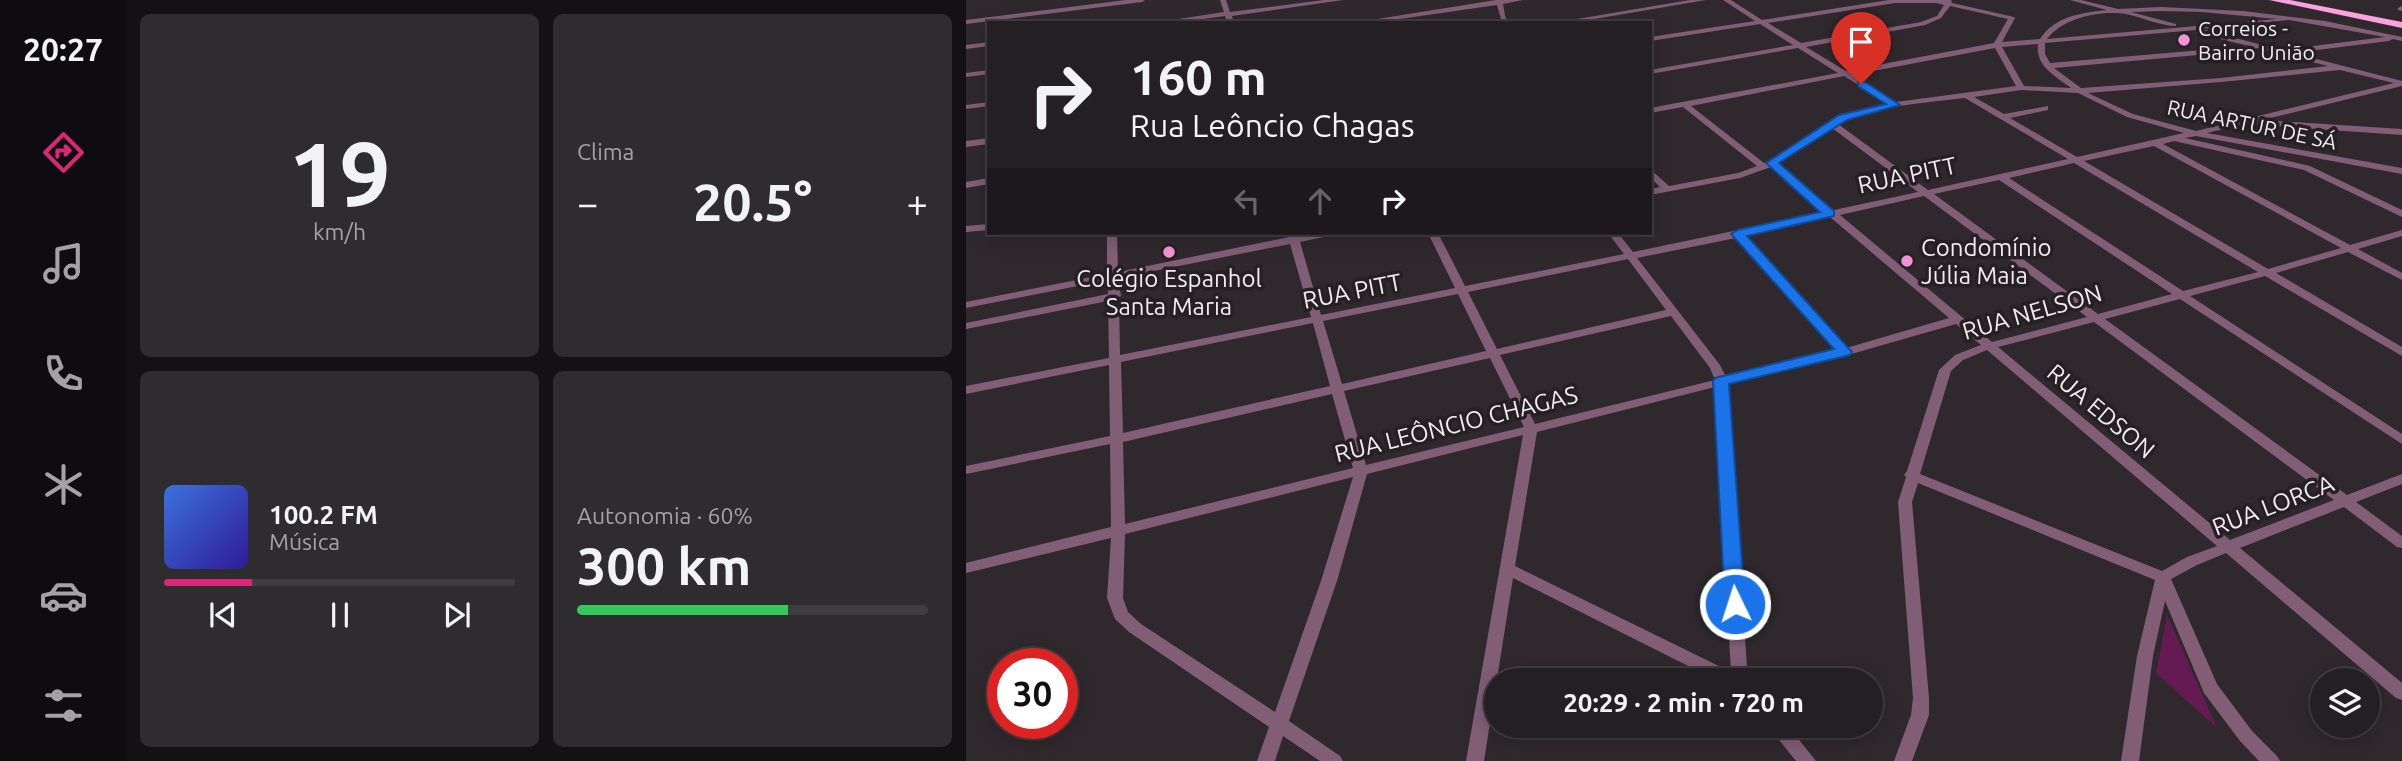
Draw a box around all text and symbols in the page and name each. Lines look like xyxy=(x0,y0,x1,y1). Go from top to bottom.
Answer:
pin xyxy=(1831,12.0,1891,84)
place label: Correios - Bairro União xyxy=(2198,16,2315,64)
icon: arrive xyxy=(1842,23,1880,61)
text: 20:27 xyxy=(23,31,103,67)
marker: Correios - Bairro União xyxy=(2176,32,2192,48)
icon: right xyxy=(1015,49,1106,140)
text: 160 m xyxy=(1130,49,1267,104)
street label: RUA ARTUR DE SÁ xyxy=(2165,94,2339,154)
text: Rua Leôncio Chagas xyxy=(1130,107,1415,143)
text: 19 xyxy=(288,122,391,224)
icon: directions xyxy=(39,128,88,177)
text: Clima xyxy=(577,139,634,164)
street label: RUA PITT xyxy=(1855,151,1959,199)
text: 20.5° xyxy=(693,173,812,231)
text: − xyxy=(577,182,598,224)
text: + xyxy=(907,182,928,224)
icon: left xyxy=(1228,182,1266,220)
icon: ahead xyxy=(1301,182,1339,220)
icon: right xyxy=(1374,182,1412,220)
text: km/h xyxy=(313,219,366,244)
place label: Condomínio Júlia Maia xyxy=(1921,234,2052,289)
icon: music xyxy=(39,239,88,288)
marker: Colégio Espanhol Santa Maria xyxy=(1161,244,1177,260)
marker: Condomínio Júlia Maia xyxy=(1899,253,1915,269)
place label: Colégio Espanhol Santa Maria xyxy=(1076,265,1262,320)
street label: RUA PITT xyxy=(1300,268,1404,314)
street label: RUA NELSON xyxy=(1959,279,2105,345)
icon: phone xyxy=(39,349,88,398)
street label: RUA EDSON xyxy=(2042,359,2160,463)
street label: RUA LEÔNCIO CHAGAS xyxy=(1331,380,1580,467)
icon: climate xyxy=(39,460,88,509)
street label: RUA LORCA xyxy=(2208,469,2338,541)
text: 100.2 FM xyxy=(269,500,378,529)
text: Autonomia · 60% xyxy=(577,503,753,528)
text: Música xyxy=(269,529,340,554)
text: 300 km xyxy=(577,537,751,595)
position arrow xyxy=(1698,567,1772,641)
icon: car xyxy=(39,571,88,620)
icon: previous xyxy=(204,596,242,634)
icon: pause xyxy=(321,596,359,634)
icon: next xyxy=(438,596,476,634)
speed limit sign: 30 xyxy=(987,648,1078,739)
map controls xyxy=(2310,668,2380,738)
button: layers xyxy=(2310,668,2380,738)
icon: filters xyxy=(39,681,88,730)
text: 20:29 · 2 min · 720 m xyxy=(1563,688,1804,717)

